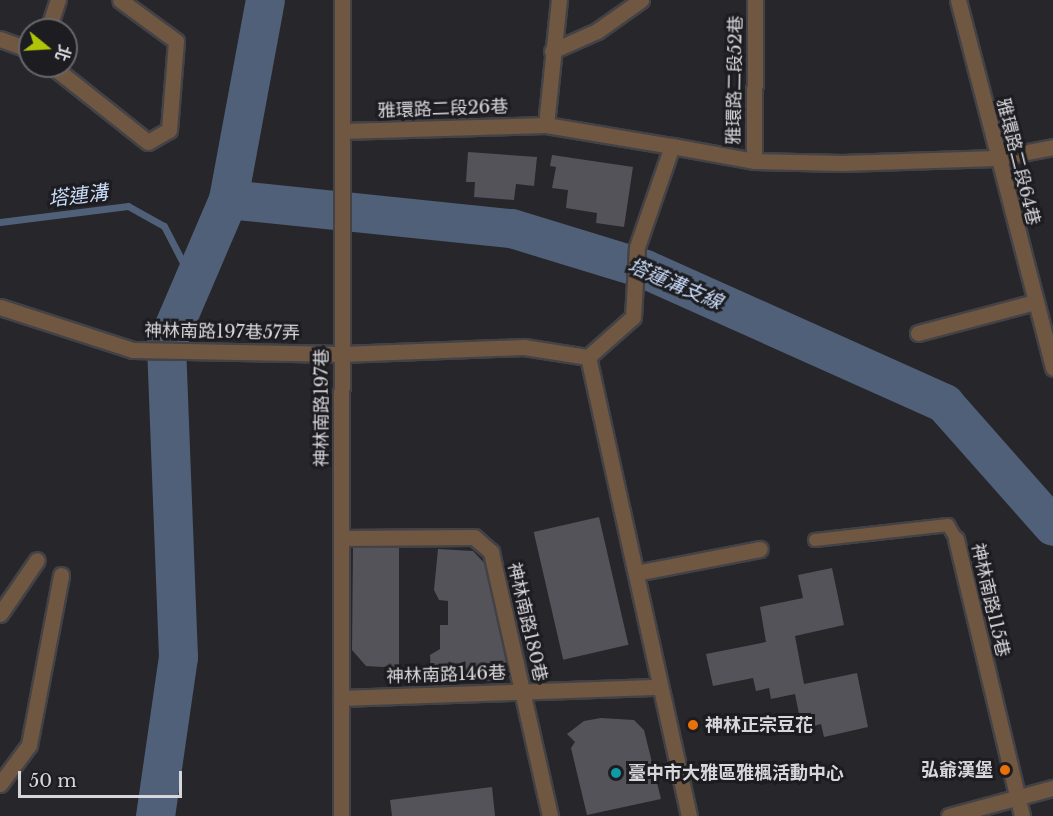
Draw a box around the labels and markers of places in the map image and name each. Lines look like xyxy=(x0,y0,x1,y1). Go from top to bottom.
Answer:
place label: 神林正宗豆花 xyxy=(705,714,813,736)
marker: 神林正宗豆花 xyxy=(686,718,700,732)
place label: 弘爺漢堡 xyxy=(921,759,993,781)
place label: 臺中市大雅區雅楓活動中心 xyxy=(628,762,844,784)
marker: 弘爺漢堡 xyxy=(998,763,1012,777)
marker: 臺中市大雅區雅楓活動中心 xyxy=(609,766,623,780)

